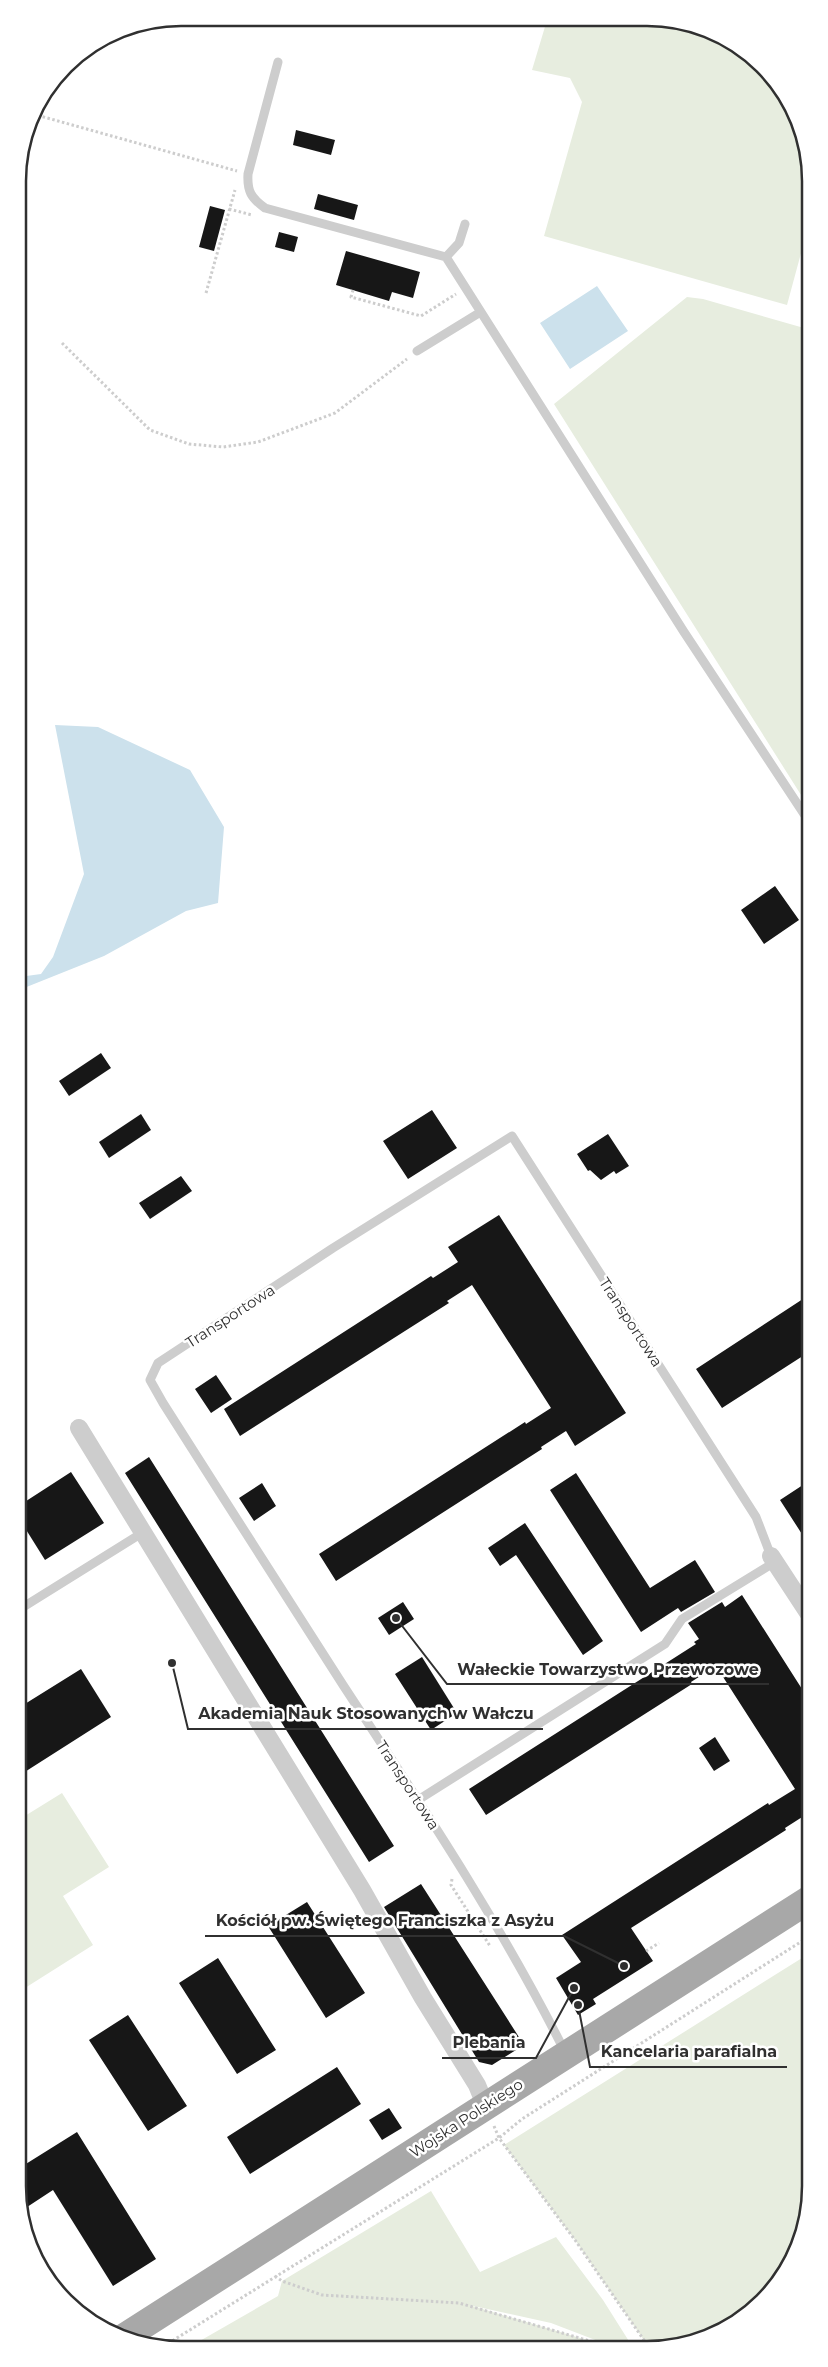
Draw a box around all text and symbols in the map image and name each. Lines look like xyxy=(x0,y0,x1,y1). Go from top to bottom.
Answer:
street label: Transportowa xyxy=(595,1274,667,1370)
street label: Transportowa xyxy=(182,1280,278,1352)
callout: Wałeckie Towarzystwo Przewozowe xyxy=(447,1653,769,1684)
text: Wałeckie Towarzystwo Przewozowe xyxy=(457,1660,759,1679)
callout: Akademia Nauk Stosowanych w Wałczu xyxy=(188,1698,543,1729)
text: Akademia Nauk Stosowanych w Wałczu xyxy=(197,1704,534,1723)
street label: Transportowa xyxy=(372,1737,444,1833)
callout: Kościół pw. Świętego Franciszka z Asyżu xyxy=(205,1905,564,1936)
text: Kościół pw. Świętego Franciszka z Asyżu xyxy=(216,1911,554,1930)
callout: Plebania xyxy=(442,2027,536,2058)
text: Plebania xyxy=(452,2033,526,2052)
callout: Kancelaria parafialna xyxy=(590,2036,787,2067)
text: Kancelaria parafialna xyxy=(601,2042,777,2061)
street label: Wojska Polskiego xyxy=(406,2074,526,2162)

